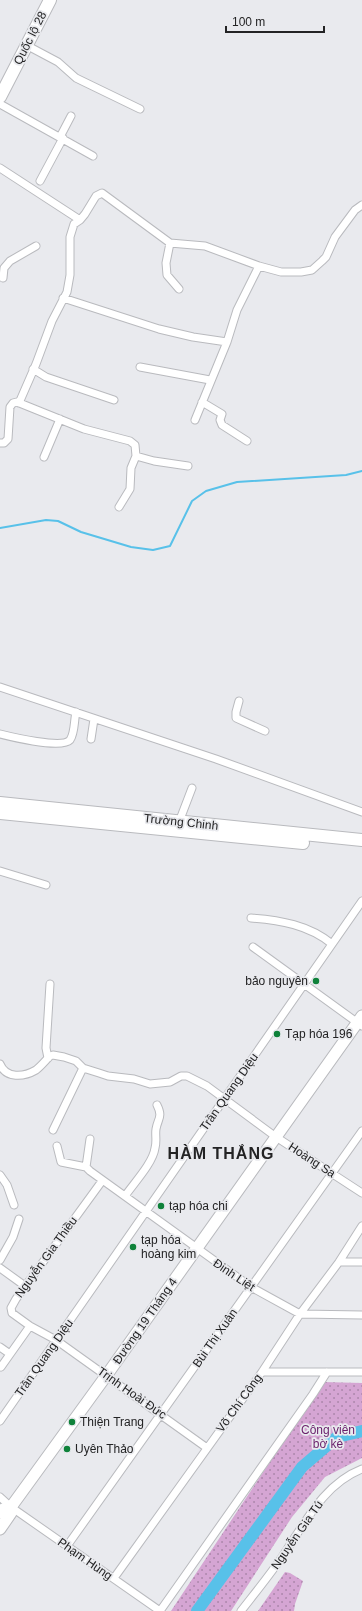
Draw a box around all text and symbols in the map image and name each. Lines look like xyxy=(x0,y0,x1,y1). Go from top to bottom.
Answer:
scale bar xyxy=(226,8,324,34)
street label: Quốc lộ 28 xyxy=(11,9,50,67)
text: 100 m xyxy=(232,15,265,29)
street label: Trường Chinh xyxy=(143,811,219,833)
place label: bảo nguyên xyxy=(245,974,308,988)
marker: bảo nguyên xyxy=(311,976,321,986)
place label: Tạp hóa 196 xyxy=(285,1027,353,1041)
marker: Tạp hóa 196 xyxy=(272,1029,282,1039)
street label: Trần Quang Diệu xyxy=(197,1050,261,1134)
street label: Hoàng Sa xyxy=(286,1140,338,1181)
district label: HÀM THẮNG xyxy=(168,1144,274,1162)
place label: tạp hóa chi xyxy=(169,1199,228,1213)
marker: tạp hóa chi xyxy=(156,1201,166,1211)
street label: Nguyễn Gia Thiều xyxy=(11,1213,80,1300)
place label: tạp hóa hoàng kim xyxy=(141,1233,196,1261)
marker: tạp hóa hoàng kim xyxy=(128,1242,138,1252)
street label: Đinh Liệt xyxy=(210,1256,258,1294)
street label: Đường 19 Tháng 4 xyxy=(110,1275,180,1367)
street label: Bùi Thị Xuân xyxy=(190,1306,240,1370)
street label: Trần Quang Diệu xyxy=(12,1316,76,1400)
street label: Trịnh Hoài Đức xyxy=(95,1364,169,1422)
street label: Võ Chí Công xyxy=(213,1371,265,1435)
place label: Thiện Trang xyxy=(80,1415,144,1429)
marker: Thiện Trang xyxy=(67,1417,77,1427)
park label: Công viên bờ kè xyxy=(301,1423,355,1451)
place label: Uyên Thảo xyxy=(75,1442,134,1456)
marker: Uyên Thảo xyxy=(62,1444,72,1454)
street label: Nguyễn Gia Tú xyxy=(267,1497,326,1572)
street label: Phạm Hùng xyxy=(55,1535,115,1583)

